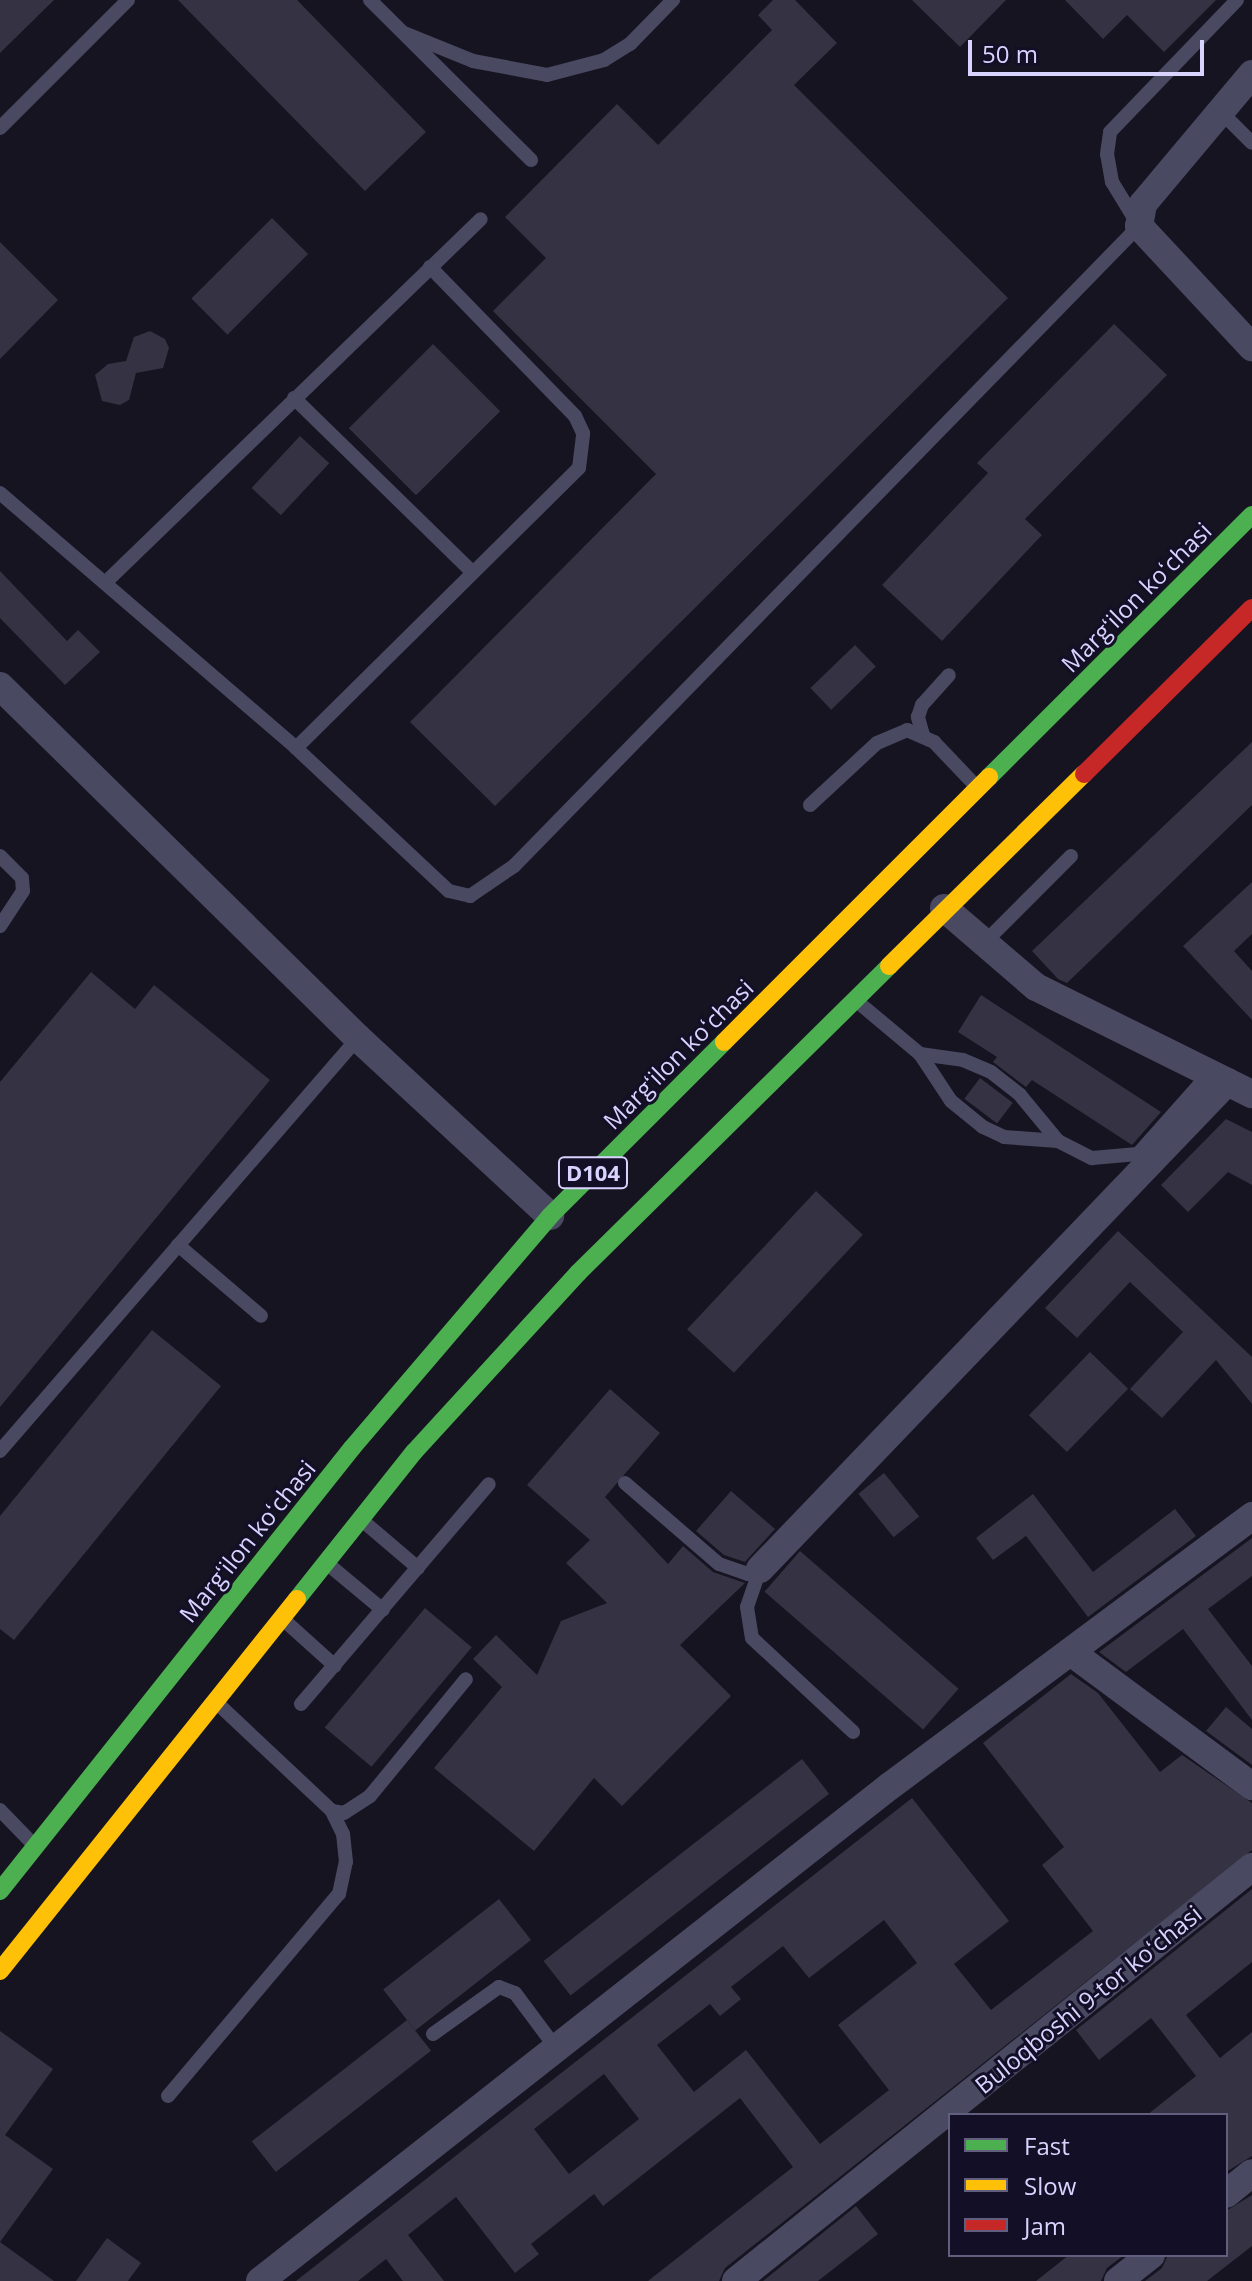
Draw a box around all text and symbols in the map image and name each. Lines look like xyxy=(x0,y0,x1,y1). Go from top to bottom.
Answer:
scale bar xyxy=(972,24,1208,74)
text: 50 m xyxy=(982,37,1038,70)
street label: Margʻilon koʻchasi xyxy=(1055,516,1217,678)
street label: Margʻilon koʻchasi xyxy=(597,973,759,1135)
road number: D104 xyxy=(557,1155,629,1191)
street label: Margʻilon koʻchasi xyxy=(173,1454,321,1628)
street label: Buloqboshi 9-tor koʻchasi xyxy=(969,1899,1207,2099)
legend xyxy=(948,2113,1228,2257)
text: Fast xyxy=(1024,2129,1070,2162)
text: Slow xyxy=(1024,2169,1076,2202)
text: Jam xyxy=(1024,2209,1066,2242)

